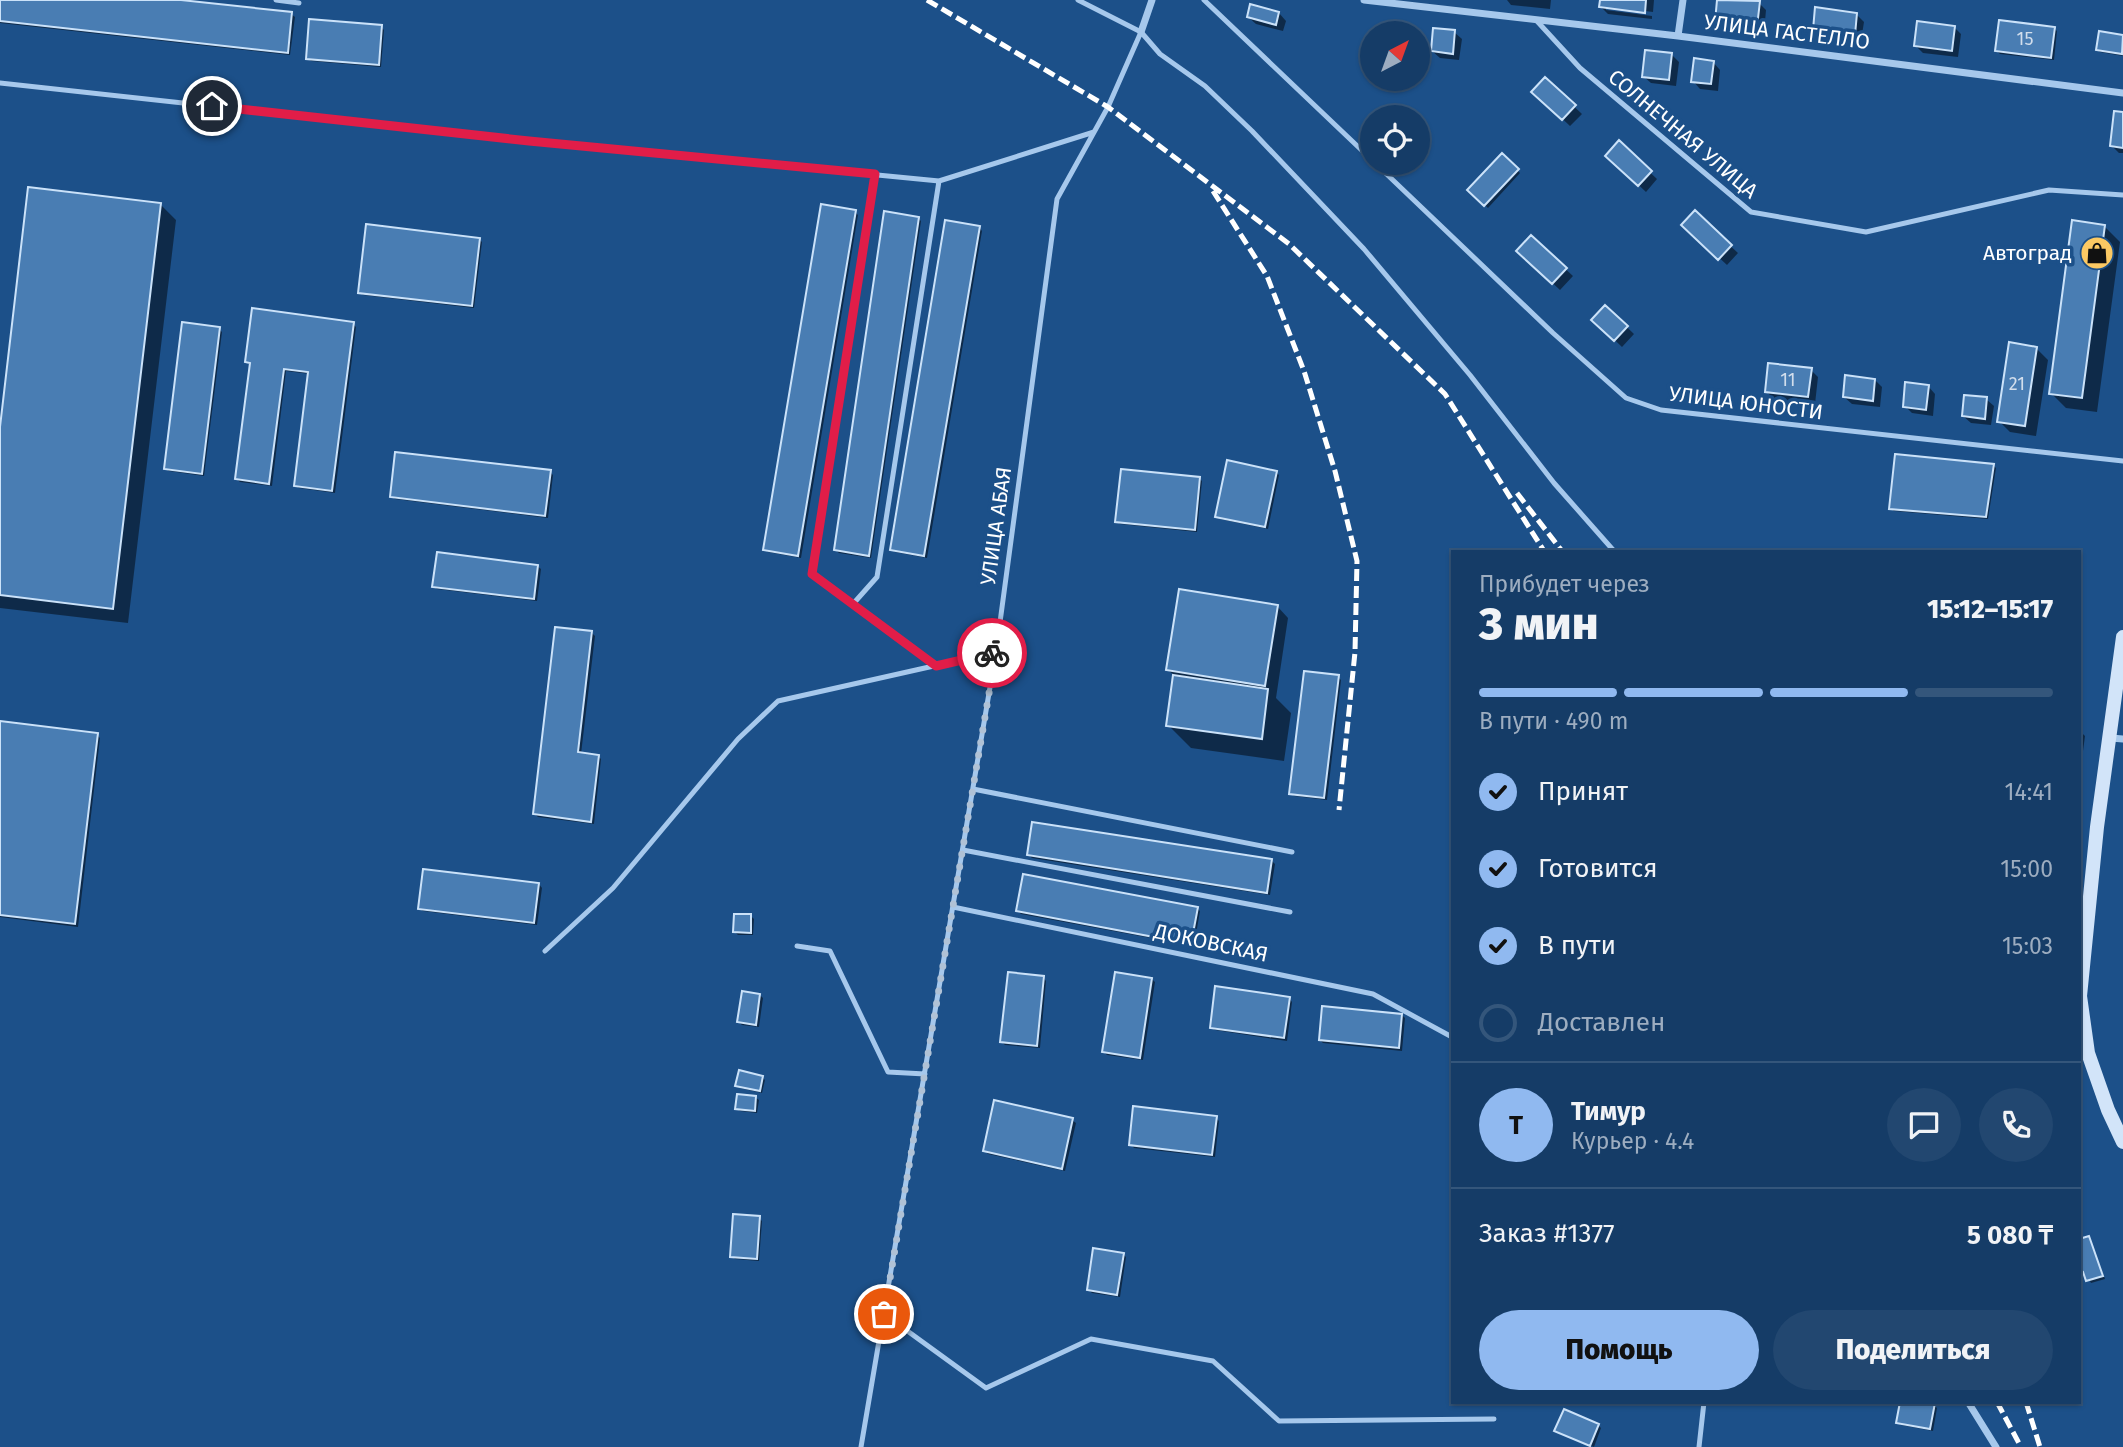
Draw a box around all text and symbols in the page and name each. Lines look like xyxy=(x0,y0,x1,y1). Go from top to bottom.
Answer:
street label: УЛИЦА ГАСТЕЛЛО xyxy=(1703,9,1871,55)
north arrow xyxy=(1360,21,1430,91)
map controls xyxy=(1360,21,1430,175)
house number: 15 xyxy=(2017,28,2033,50)
street label: СОЛНЕЧНАЯ УЛИЦА xyxy=(1603,64,1763,204)
pin xyxy=(182,76,242,136)
icon: home xyxy=(193,87,231,125)
button: locate xyxy=(1360,105,1430,175)
shop icon: Автоград xyxy=(2078,234,2116,272)
place label: Автоград xyxy=(1983,240,2072,266)
house number: 11 xyxy=(1780,369,1796,391)
house number: 21 xyxy=(2009,373,2025,395)
street label: УЛИЦА ЮНОСТИ xyxy=(1667,381,1825,425)
street label: УЛИЦА АБАЯ xyxy=(975,465,1017,587)
text: Прибудет через xyxy=(1479,570,1650,598)
text: 15:12–15:17 xyxy=(1927,594,2053,625)
text: 3 мин xyxy=(1479,596,1599,651)
courier xyxy=(957,618,1027,688)
icon: bike xyxy=(973,634,1011,672)
text: В пути · 490 m xyxy=(1479,707,1628,735)
icon: check xyxy=(1479,773,1517,811)
text: Принят xyxy=(1538,776,1628,807)
text: 14:41 xyxy=(2005,778,2053,806)
icon: check xyxy=(1479,850,1517,888)
text: Готовится xyxy=(1538,853,1658,884)
text: 15:00 xyxy=(2000,855,2053,883)
street label: ДОКОВСКАЯ xyxy=(1151,918,1270,968)
icon: check xyxy=(1479,927,1517,965)
text: В пути xyxy=(1538,930,1616,961)
text: 15:03 xyxy=(2002,932,2053,960)
text: Доставлен xyxy=(1538,1007,1665,1038)
button: chat xyxy=(1887,1088,1961,1162)
button: phone xyxy=(1979,1088,2053,1162)
text: Тимур xyxy=(1571,1096,1646,1127)
text: Т xyxy=(1509,1110,1523,1141)
text: Курьер · 4.4 xyxy=(1571,1127,1694,1155)
text: Заказ #1377 xyxy=(1479,1218,1615,1249)
text: 5 080 ₸ xyxy=(1967,1220,2053,1251)
pin xyxy=(854,1284,914,1344)
icon: bag xyxy=(865,1295,903,1333)
button: Помощь xyxy=(1479,1310,1759,1390)
button: Поделиться xyxy=(1773,1310,2053,1390)

